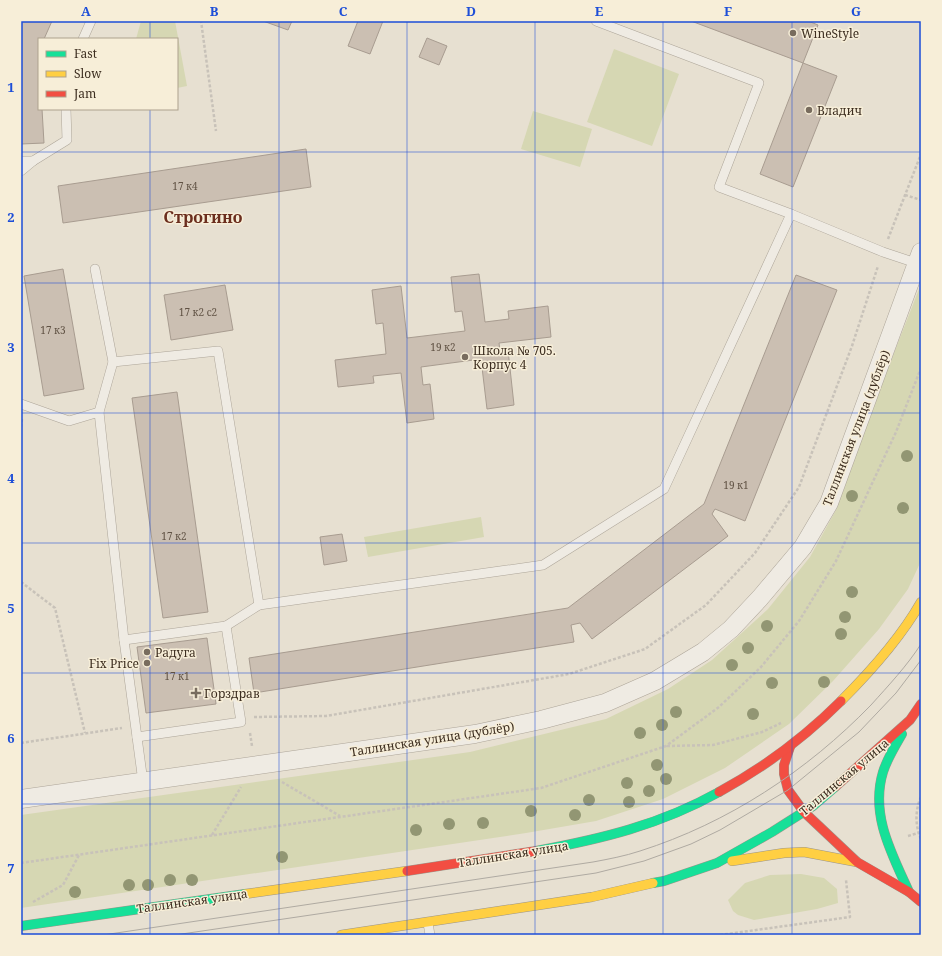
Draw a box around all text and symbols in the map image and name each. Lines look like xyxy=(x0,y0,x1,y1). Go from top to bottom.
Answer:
text: A xyxy=(81,2,91,20)
text: B xyxy=(210,2,219,20)
text: C xyxy=(339,2,348,20)
text: D xyxy=(466,2,476,20)
text: E xyxy=(595,2,604,20)
text: F xyxy=(724,2,732,20)
text: G xyxy=(851,2,861,20)
place label: WineStyle xyxy=(801,25,859,42)
marker: WineStyle xyxy=(788,28,798,38)
legend xyxy=(38,38,178,110)
text: Fast xyxy=(74,45,97,62)
text: Slow xyxy=(74,65,102,82)
text: 1 xyxy=(7,78,15,96)
text: Jam xyxy=(73,85,96,102)
place label: Владич xyxy=(817,102,863,119)
marker: Владич xyxy=(804,105,814,115)
house number: 17 к4 xyxy=(172,179,198,193)
district label: Строгино xyxy=(164,206,243,228)
text: 2 xyxy=(7,208,15,226)
house number: 17 к2 с2 xyxy=(179,305,217,319)
house number: 17 к3 xyxy=(40,323,66,337)
text: 3 xyxy=(7,338,15,356)
house number: 19 к2 xyxy=(430,340,456,354)
place label: Школа № 705. Корпус 4 xyxy=(473,342,556,373)
street label: Таллинская улица (дублёр) xyxy=(818,347,894,509)
marker: Школа № 705. Корпус 4 xyxy=(460,352,470,362)
text: 4 xyxy=(7,469,15,487)
house number: 19 к1 xyxy=(723,478,749,492)
house number: 17 к2 xyxy=(161,529,187,543)
text: 5 xyxy=(7,599,15,617)
place label: Радуга xyxy=(155,644,196,661)
marker: Радуга xyxy=(142,647,152,657)
place label: Fix Price xyxy=(89,655,139,672)
marker: Fix Price xyxy=(142,658,152,668)
house number: 17 к1 xyxy=(164,669,190,683)
place label: Горздрав xyxy=(204,685,260,702)
marker: Горздрав xyxy=(191,688,201,698)
street label: Таллинская улица (дублёр) xyxy=(349,718,515,760)
text: 6 xyxy=(7,729,15,747)
street label: Таллинская улица xyxy=(796,734,892,820)
street label: Таллинская улица xyxy=(456,837,570,871)
text: 7 xyxy=(7,859,15,877)
street label: Таллинская улица xyxy=(135,885,249,917)

